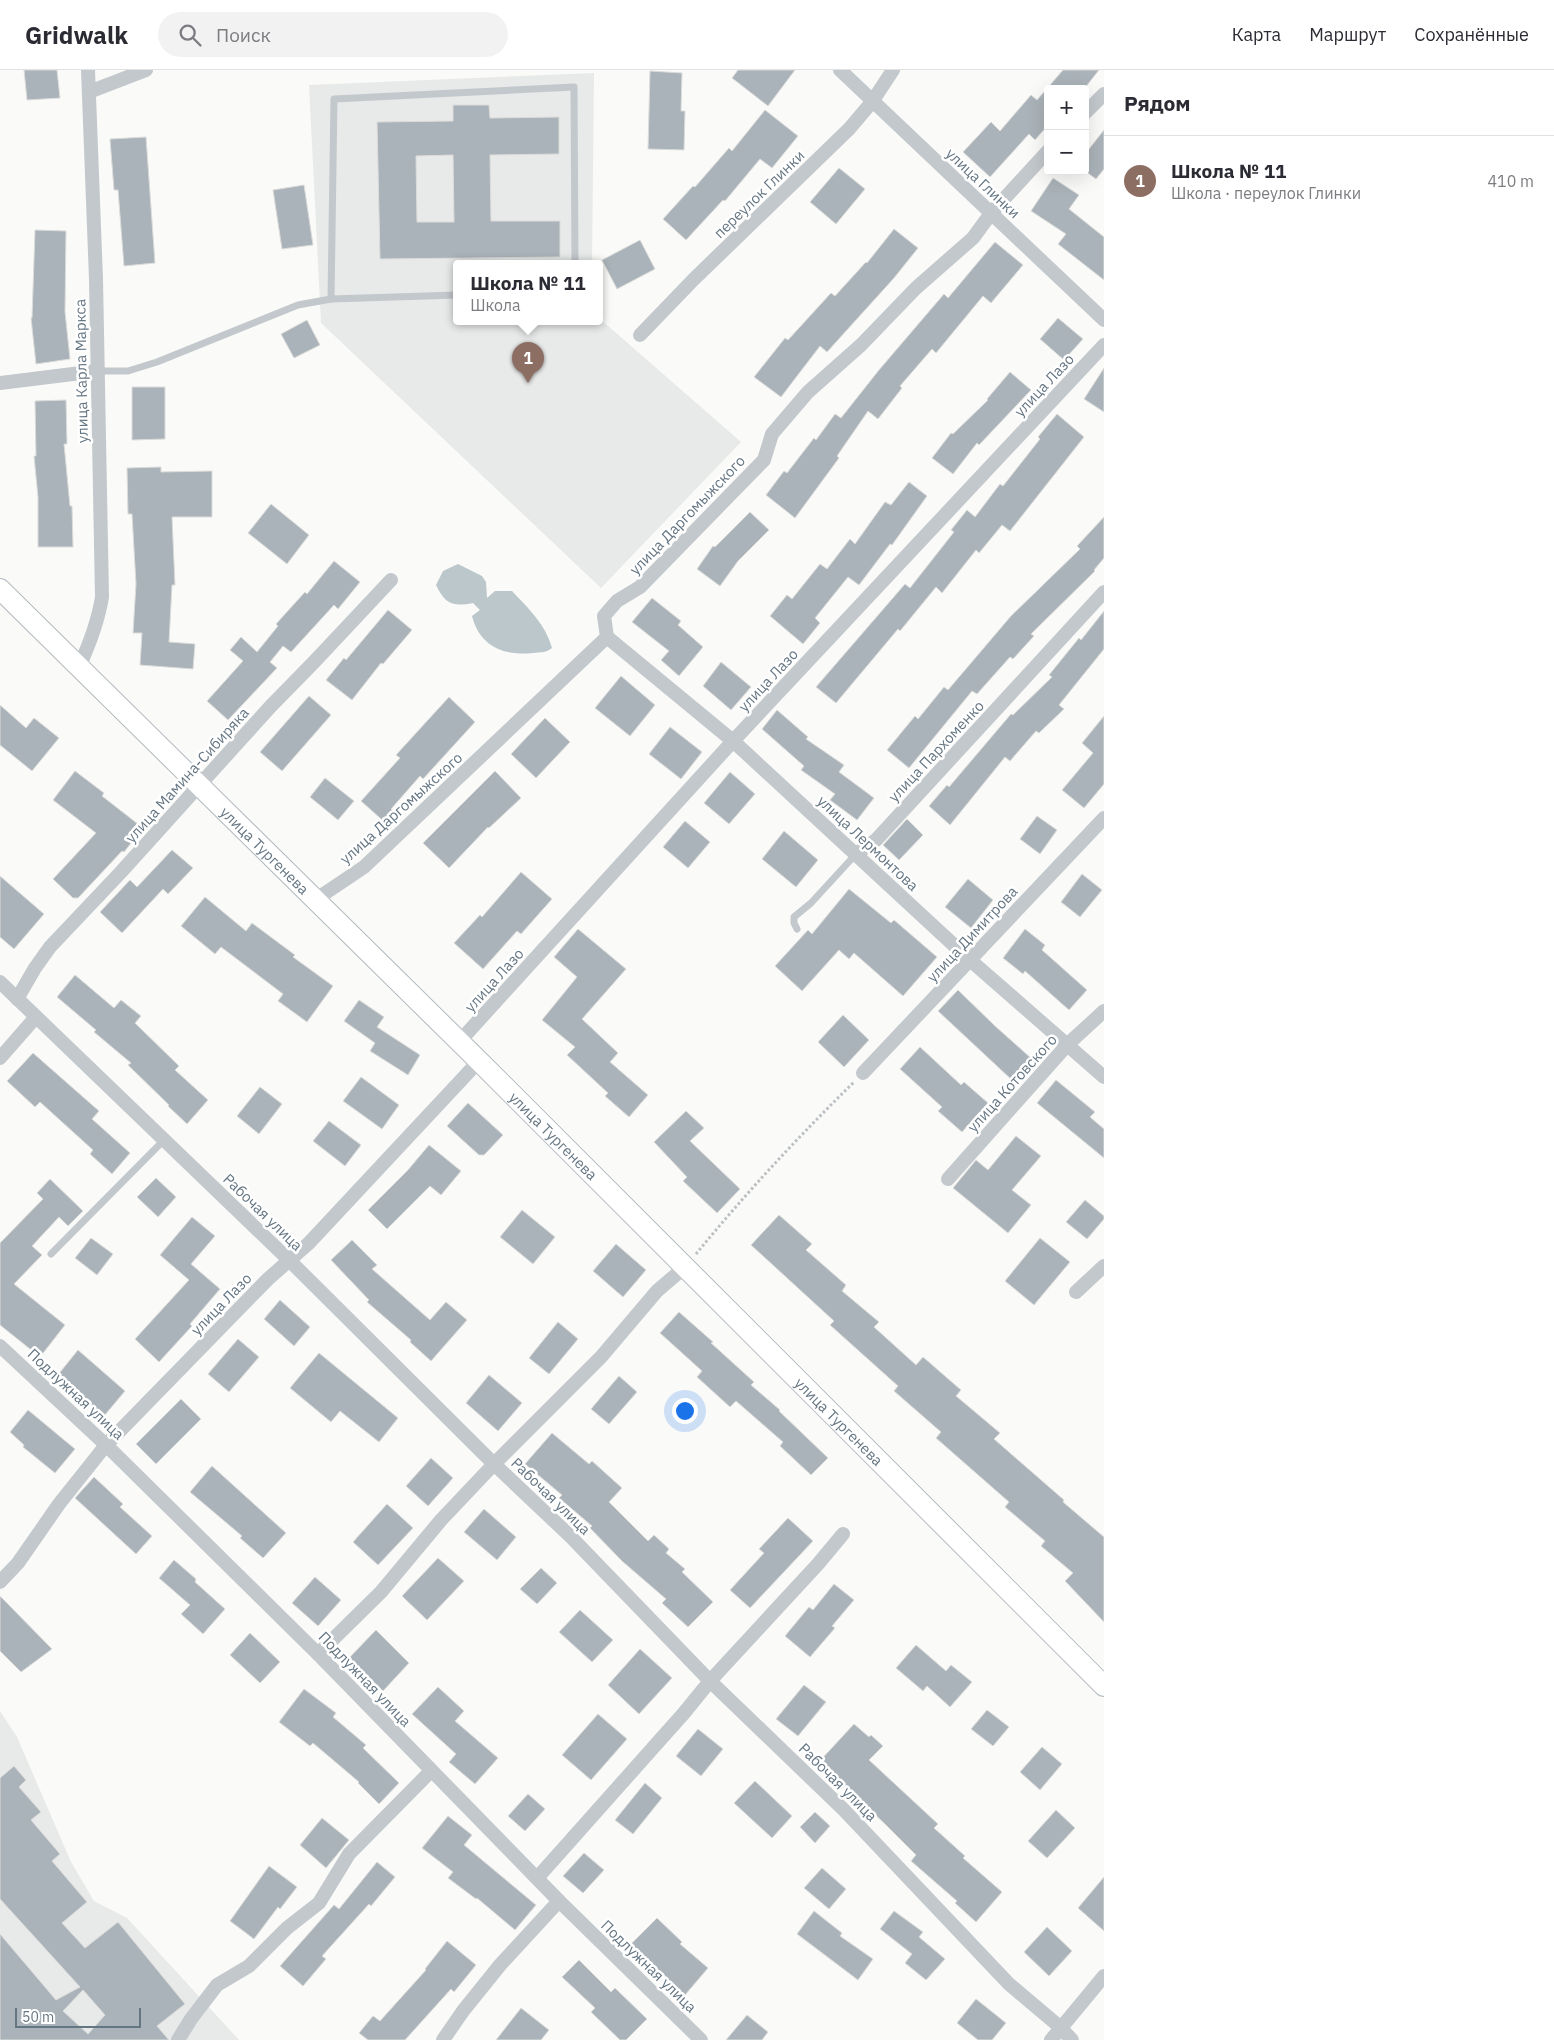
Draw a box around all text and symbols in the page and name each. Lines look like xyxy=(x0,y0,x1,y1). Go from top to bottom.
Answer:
search box xyxy=(158,12,508,57)
text: Gridwalk xyxy=(25,19,128,51)
icon: search xyxy=(176,21,204,49)
text: Поиск xyxy=(216,23,271,47)
text: Карта xyxy=(1232,23,1281,46)
text: Маршрут xyxy=(1309,23,1386,46)
text: Сохранённые xyxy=(1414,23,1529,46)
map controls xyxy=(1044,85,1089,175)
button: + xyxy=(1044,85,1089,130)
text: Рядом xyxy=(1124,89,1191,117)
button: − xyxy=(1044,130,1089,175)
street label: улица Глинки xyxy=(942,144,1024,222)
street label: переулок Глинки xyxy=(710,146,808,242)
text: Школа № 11 xyxy=(1171,159,1286,183)
text: 1 xyxy=(1135,171,1145,191)
text: 410 m xyxy=(1487,171,1534,191)
text: Школа · переулок Глинки xyxy=(1171,183,1361,203)
popup xyxy=(453,260,603,325)
text: Школа № 11 xyxy=(470,271,586,295)
text: Школа xyxy=(470,295,521,315)
street label: улица Карла Маркса xyxy=(70,299,92,443)
pin: 1 xyxy=(512,342,544,383)
street label: улица Лазо xyxy=(1010,350,1078,420)
street label: улица Даргомыжского xyxy=(625,451,749,579)
street label: улица Лазо xyxy=(734,645,802,715)
street label: улица Пархоменко xyxy=(884,696,988,806)
street label: улица Мамина-Сибиряка xyxy=(121,703,253,847)
street label: улица Даргомыжского xyxy=(336,748,466,868)
street label: улица Лермонтова xyxy=(813,791,923,895)
street label: улица Тургенева xyxy=(217,802,313,898)
street label: улица Димитрова xyxy=(923,882,1021,986)
street label: улица Лазо xyxy=(460,944,528,1016)
street label: улица Котовского xyxy=(963,1030,1061,1136)
street label: улица Тургенева xyxy=(505,1087,602,1184)
street label: Рабочая улица xyxy=(219,1169,307,1255)
street label: улица Лазо xyxy=(187,1269,255,1339)
street label: Подлужная улица xyxy=(24,1344,128,1444)
street label: улица Тургенева xyxy=(791,1373,887,1469)
your location xyxy=(672,1398,698,1424)
street label: Рабочая улица xyxy=(507,1453,595,1539)
street label: Подлужная улица xyxy=(315,1627,415,1731)
street label: Рабочая улица xyxy=(795,1739,881,1825)
street label: Подлужная улица xyxy=(597,1916,701,2016)
scale bar xyxy=(15,2005,141,2028)
text: 50 m xyxy=(22,2008,54,2026)

